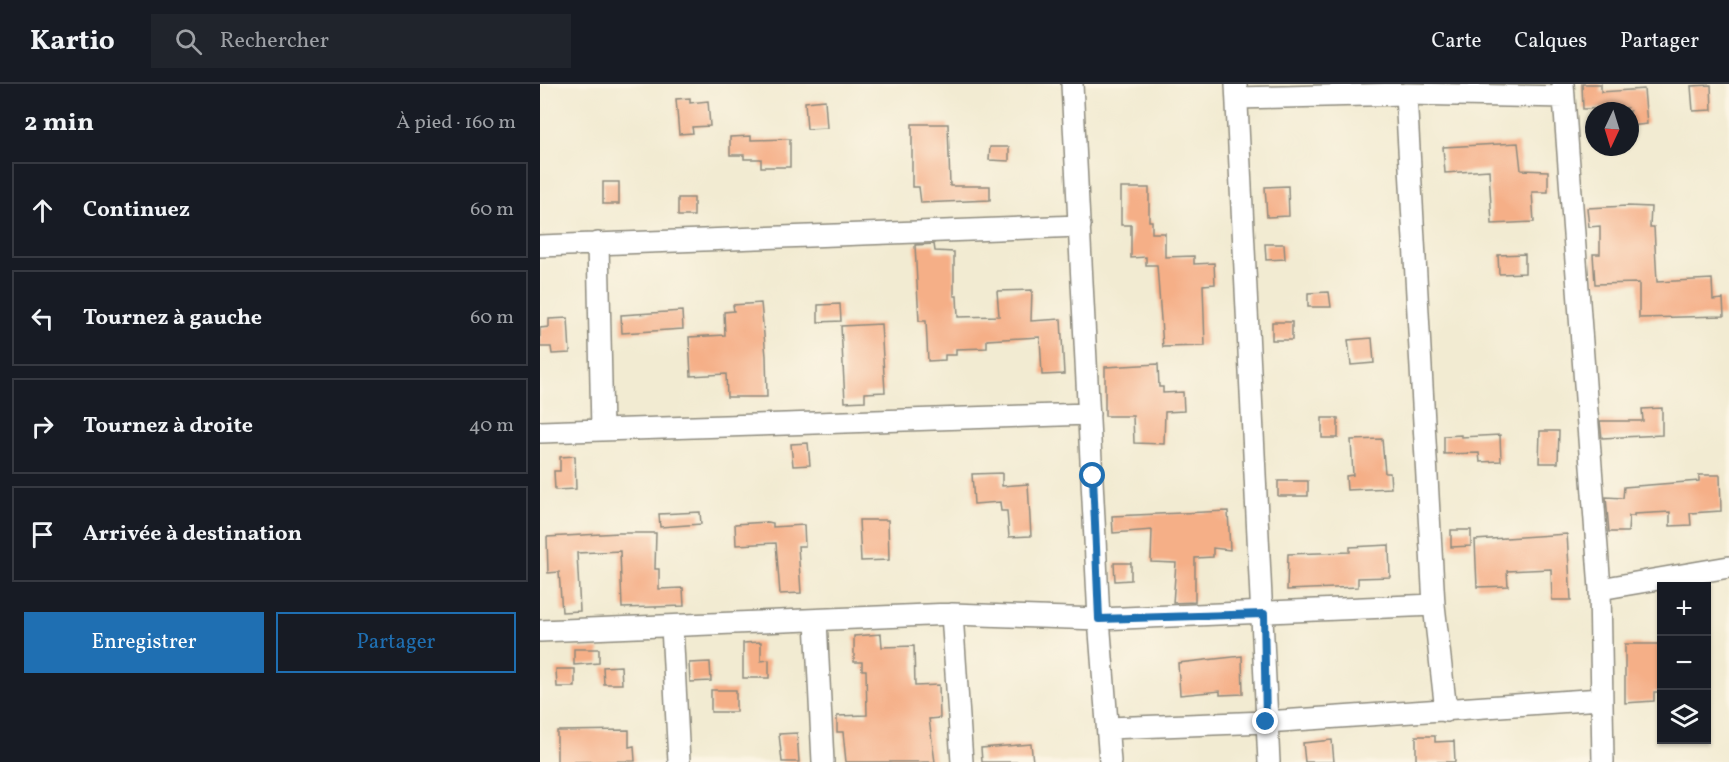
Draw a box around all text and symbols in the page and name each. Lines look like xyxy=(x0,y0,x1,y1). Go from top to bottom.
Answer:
search box xyxy=(151,14,571,68)
text: Kartio xyxy=(30,22,115,61)
icon: search xyxy=(172,25,205,58)
text: Rechercher xyxy=(220,26,329,57)
text: Carte xyxy=(1431,27,1482,56)
text: Calques xyxy=(1515,27,1587,56)
text: Partager xyxy=(1620,27,1699,56)
north arrow xyxy=(1585,102,1639,156)
text: 2 min xyxy=(24,105,94,141)
text: À pied · 160 m xyxy=(396,109,516,137)
icon: ahead xyxy=(26,194,59,227)
text: Continuez xyxy=(83,195,190,226)
text: 60 m xyxy=(470,196,514,224)
icon: left xyxy=(26,302,59,335)
text: Tournez à gauche xyxy=(83,303,262,334)
text: 60 m xyxy=(470,304,514,332)
icon: right xyxy=(26,410,59,443)
text: Tournez à droite xyxy=(83,411,253,442)
text: 40 m xyxy=(469,412,514,440)
route start xyxy=(1079,462,1105,488)
icon: arrive xyxy=(26,518,59,551)
text: Arrivée à destination xyxy=(83,519,302,550)
map controls xyxy=(1657,582,1711,744)
button: + xyxy=(1657,582,1711,636)
button: Enregistrer xyxy=(24,612,264,673)
button: Partager xyxy=(276,612,516,673)
button: − xyxy=(1657,636,1711,690)
button: layers xyxy=(1657,690,1711,744)
route end xyxy=(1252,708,1278,734)

